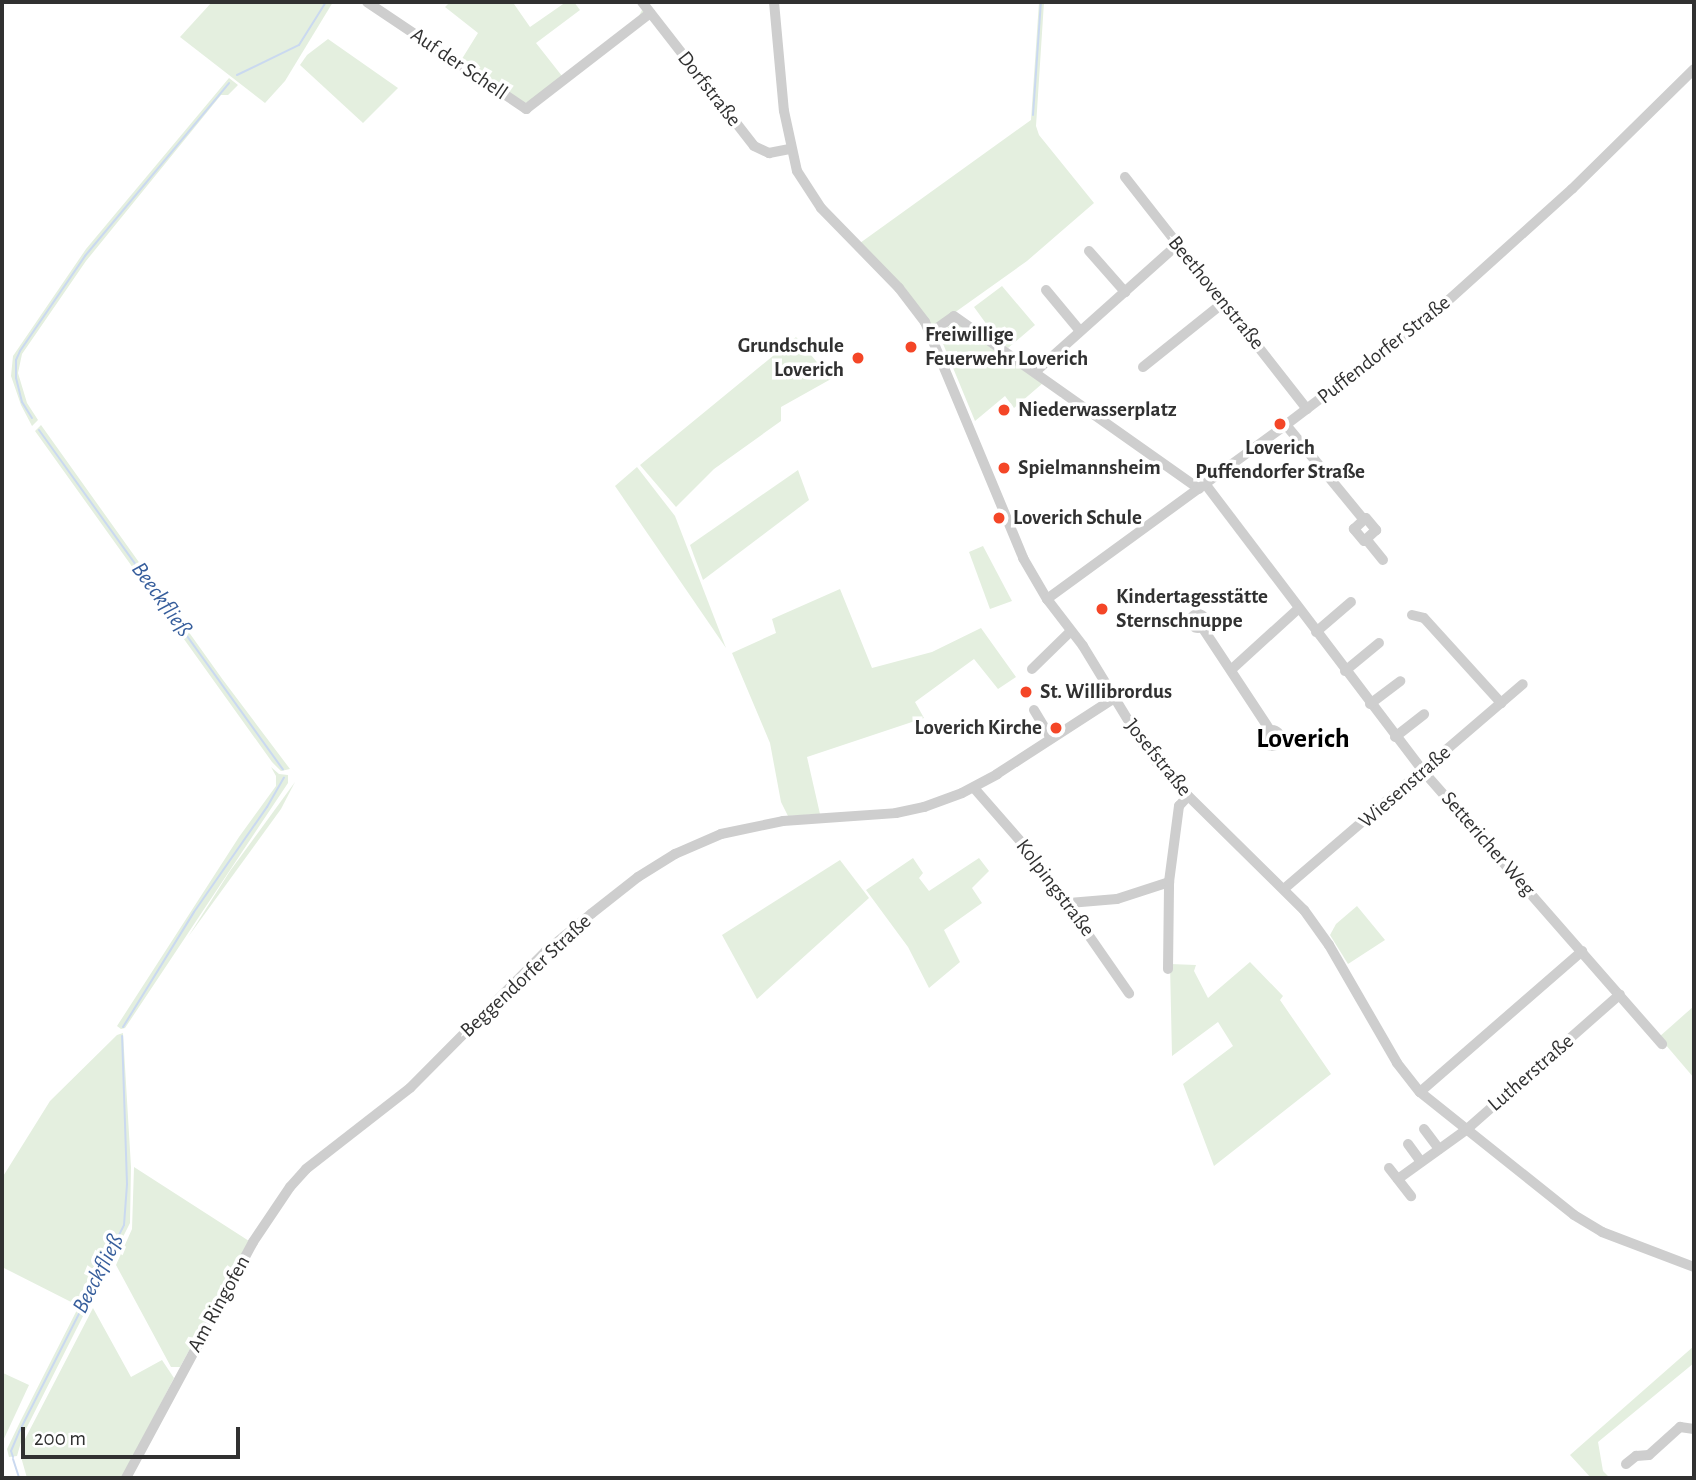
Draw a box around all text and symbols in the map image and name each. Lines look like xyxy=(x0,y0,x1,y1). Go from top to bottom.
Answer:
street label: Auf der Schell xyxy=(406,22,512,106)
street label: Dorfstraße xyxy=(672,46,746,132)
street label: Beethovenstraße xyxy=(1162,231,1270,355)
street label: Puffendorfer Straße xyxy=(1312,290,1456,410)
place label: Freiwillige Feuerwehr Loverich xyxy=(925,322,1088,372)
place label: Grundschule Loverich xyxy=(738,333,844,383)
marker: Freiwillige Feuerwehr Loverich xyxy=(903,339,919,355)
marker: Grundschule Loverich xyxy=(850,350,866,366)
place label: Niederwasserplatz xyxy=(1018,397,1177,423)
marker: Niederwasserplatz xyxy=(996,402,1012,418)
marker: Loverich Puffendorfer Straße xyxy=(1272,416,1288,432)
place label: Loverich Puffendorfer Straße xyxy=(1195,435,1365,485)
place label: Spielmannsheim xyxy=(1018,455,1161,481)
marker: Spielmannsheim xyxy=(996,460,1012,476)
place label: Loverich Schule xyxy=(1013,505,1142,531)
marker: Loverich Schule xyxy=(991,510,1007,526)
water label: Beeckfließ xyxy=(125,557,197,643)
place label: Kindertagesstätte Sternschnuppe xyxy=(1116,584,1268,634)
marker: Kindertagesstätte Sternschnuppe xyxy=(1094,601,1110,617)
place label: St. Willibrordus xyxy=(1040,679,1172,705)
marker: St. Willibrordus xyxy=(1018,684,1034,700)
street label: Josefstraße xyxy=(1119,714,1197,802)
place label: Loverich Kirche xyxy=(915,715,1042,741)
marker: Loverich Kirche xyxy=(1048,720,1064,736)
district label: Loverich xyxy=(1256,722,1350,756)
street label: Wiesenstraße xyxy=(1354,740,1456,834)
street label: Settericher Weg xyxy=(1436,787,1540,901)
street label: Kolpingstraße xyxy=(1010,834,1100,942)
street label: Beggendorfer Straße xyxy=(455,909,597,1043)
street label: Lutherstraße xyxy=(1483,1029,1579,1117)
water label: Beeckfließ xyxy=(67,1230,131,1318)
street label: Am Ringofen xyxy=(182,1251,256,1357)
scale bar xyxy=(24,1414,243,1458)
text: 200 m xyxy=(34,1428,86,1449)

